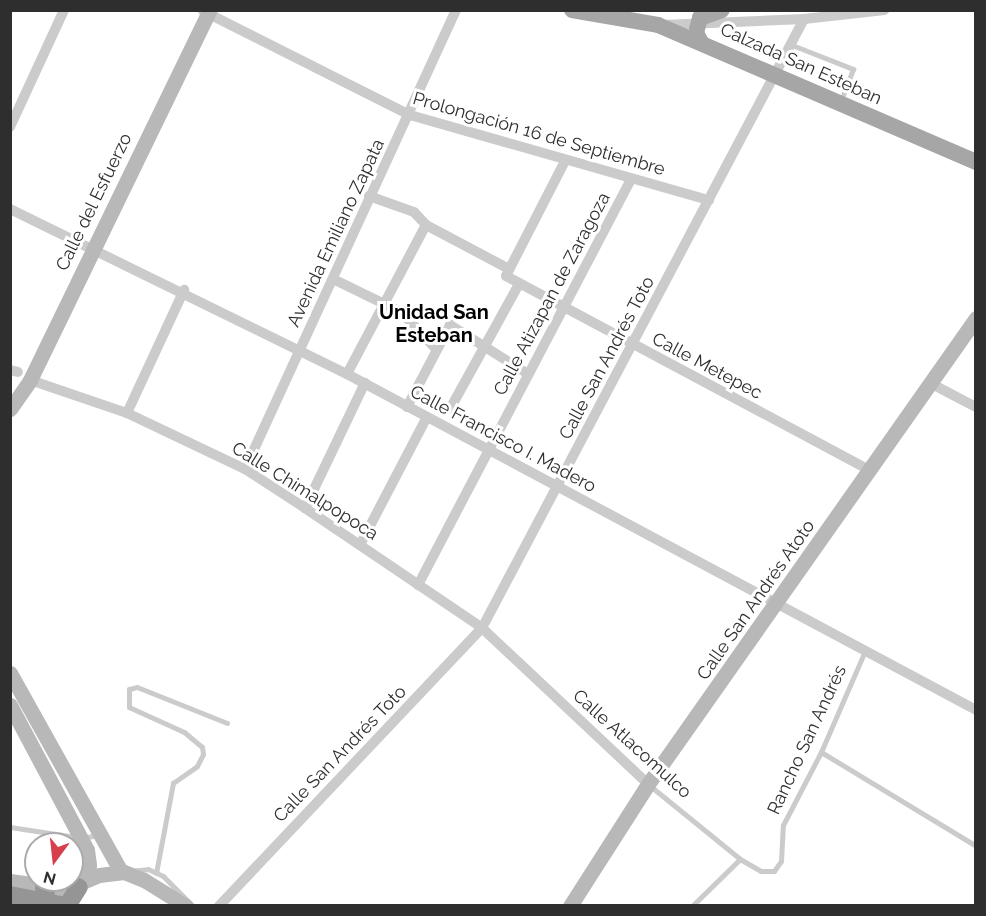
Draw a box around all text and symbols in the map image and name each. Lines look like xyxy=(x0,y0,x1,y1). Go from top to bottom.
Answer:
street label: Calzada San Esteban xyxy=(717,19,885,109)
street label: Prolongación 16 de Septiembre xyxy=(410,88,668,180)
street label: Calle del Esfuerzo xyxy=(51,129,137,275)
street label: Avenida Emiliano Zapata xyxy=(283,136,389,330)
street label: Calle Atizapan de Zaragoza xyxy=(489,189,615,399)
street label: Calle San Andrés Toto xyxy=(555,272,659,444)
district label: Unidad San Esteban xyxy=(379,300,489,347)
street label: Calle Metepec xyxy=(648,328,766,404)
street label: Calle Francisco I. Madero xyxy=(406,381,600,497)
street label: Calle Chimalpopoca xyxy=(228,437,382,545)
street label: Calle San Andrés Atoto xyxy=(692,515,820,685)
street label: Rancho San Andrés xyxy=(763,662,851,818)
street label: Calle San Andrés Toto xyxy=(269,681,411,827)
street label: Calle Atlacomulco xyxy=(568,685,696,803)
north arrow xyxy=(24,832,84,892)
text: N xyxy=(41,867,58,889)

